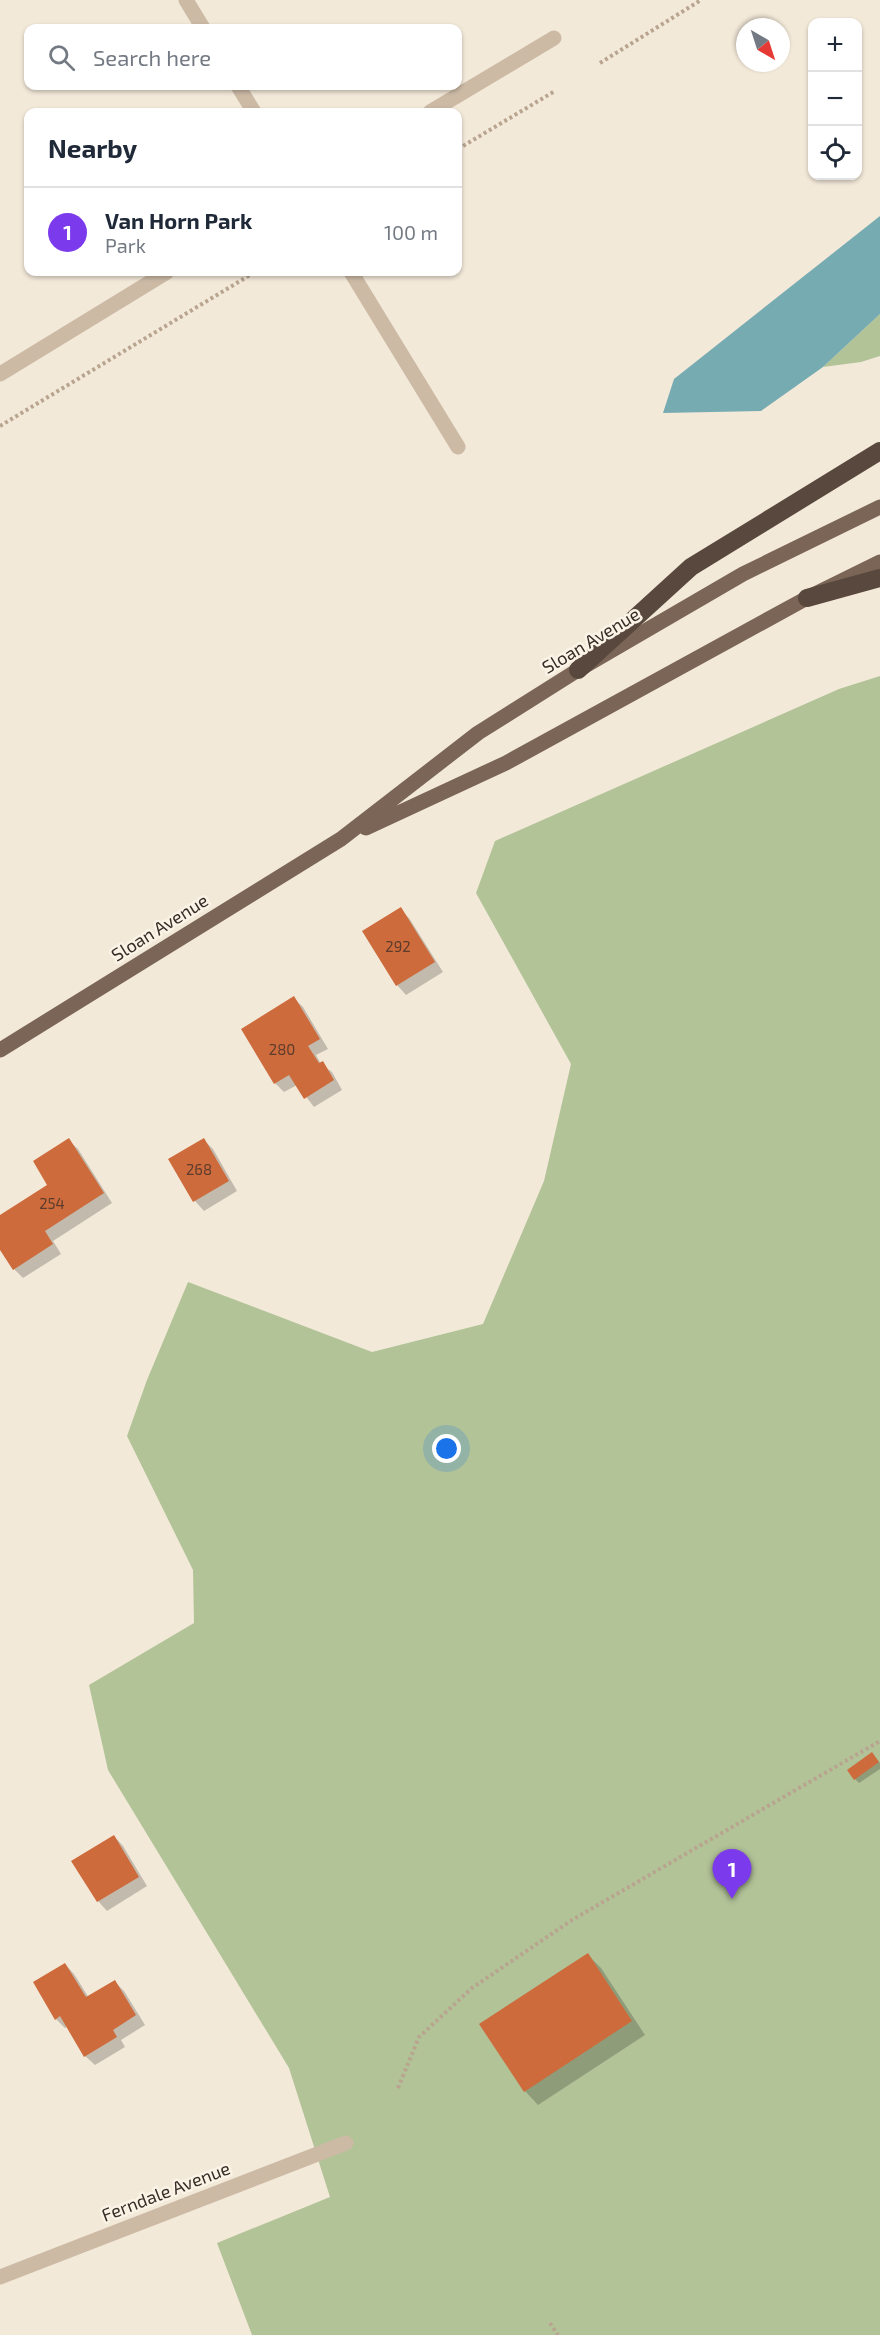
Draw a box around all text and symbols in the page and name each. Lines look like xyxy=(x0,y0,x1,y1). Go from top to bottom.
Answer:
north arrow xyxy=(736,18,790,72)
map controls xyxy=(808,18,862,180)
button: + xyxy=(808,18,862,72)
search box xyxy=(24,24,462,90)
icon: search xyxy=(45,41,78,74)
text: Search here xyxy=(93,44,211,70)
button: − xyxy=(808,72,862,126)
button: locate xyxy=(808,126,862,180)
text: Nearby xyxy=(48,132,137,163)
text: Van Horn Park xyxy=(105,207,252,233)
text: 1 xyxy=(63,220,72,244)
text: 100 m xyxy=(384,220,438,244)
text: Park xyxy=(105,233,146,257)
street label: Sloan Avenue xyxy=(538,602,643,678)
street label: Sloan Avenue xyxy=(107,889,212,966)
house number: 292 xyxy=(385,937,411,955)
house number: 280 xyxy=(269,1040,295,1058)
house number: 268 xyxy=(186,1160,212,1178)
house number: 254 xyxy=(39,1194,65,1212)
your location xyxy=(432,1434,461,1463)
pin: 1 xyxy=(712,1850,752,1899)
street label: Ferndale Avenue xyxy=(98,2156,233,2226)

